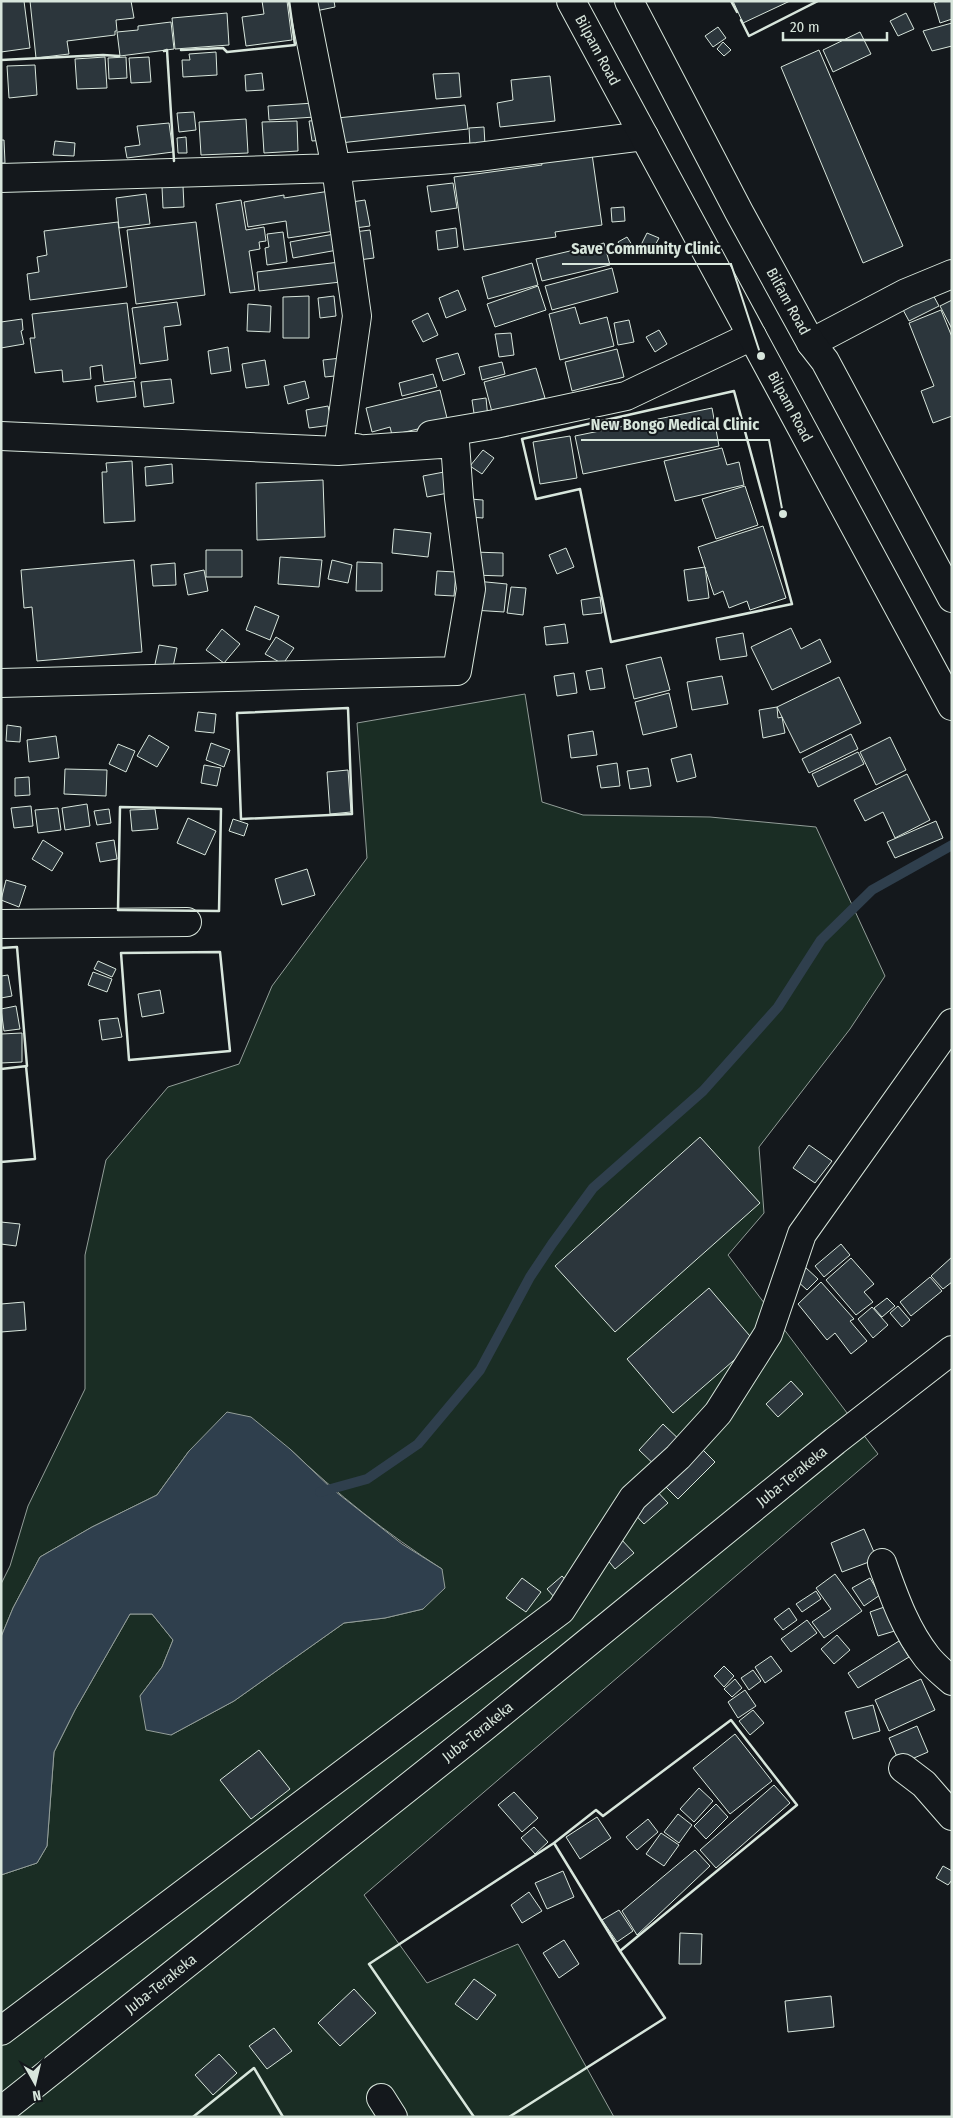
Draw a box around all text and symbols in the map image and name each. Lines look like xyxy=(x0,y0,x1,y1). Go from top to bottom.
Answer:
scale bar xyxy=(783,10,887,42)
street label: Bilpam Road xyxy=(571,12,624,89)
text: 20 m xyxy=(790,18,820,36)
callout: Save Community Clinic xyxy=(562,233,731,264)
text: Save Community Clinic xyxy=(571,239,721,258)
street label: Bilfam Road xyxy=(762,265,814,338)
street label: Bilpam Road xyxy=(764,368,816,445)
callout: New Bongo Medical Clinic xyxy=(581,409,769,440)
text: New Bongo Medical Clinic xyxy=(591,415,759,434)
street label: Juba-Terakeka xyxy=(753,1442,831,1510)
street label: Juba-Terakeka xyxy=(438,1698,517,1766)
street label: Juba-Terakeka xyxy=(121,1950,200,2018)
north arrow xyxy=(10,2058,60,2108)
text: N xyxy=(31,2086,42,2104)

